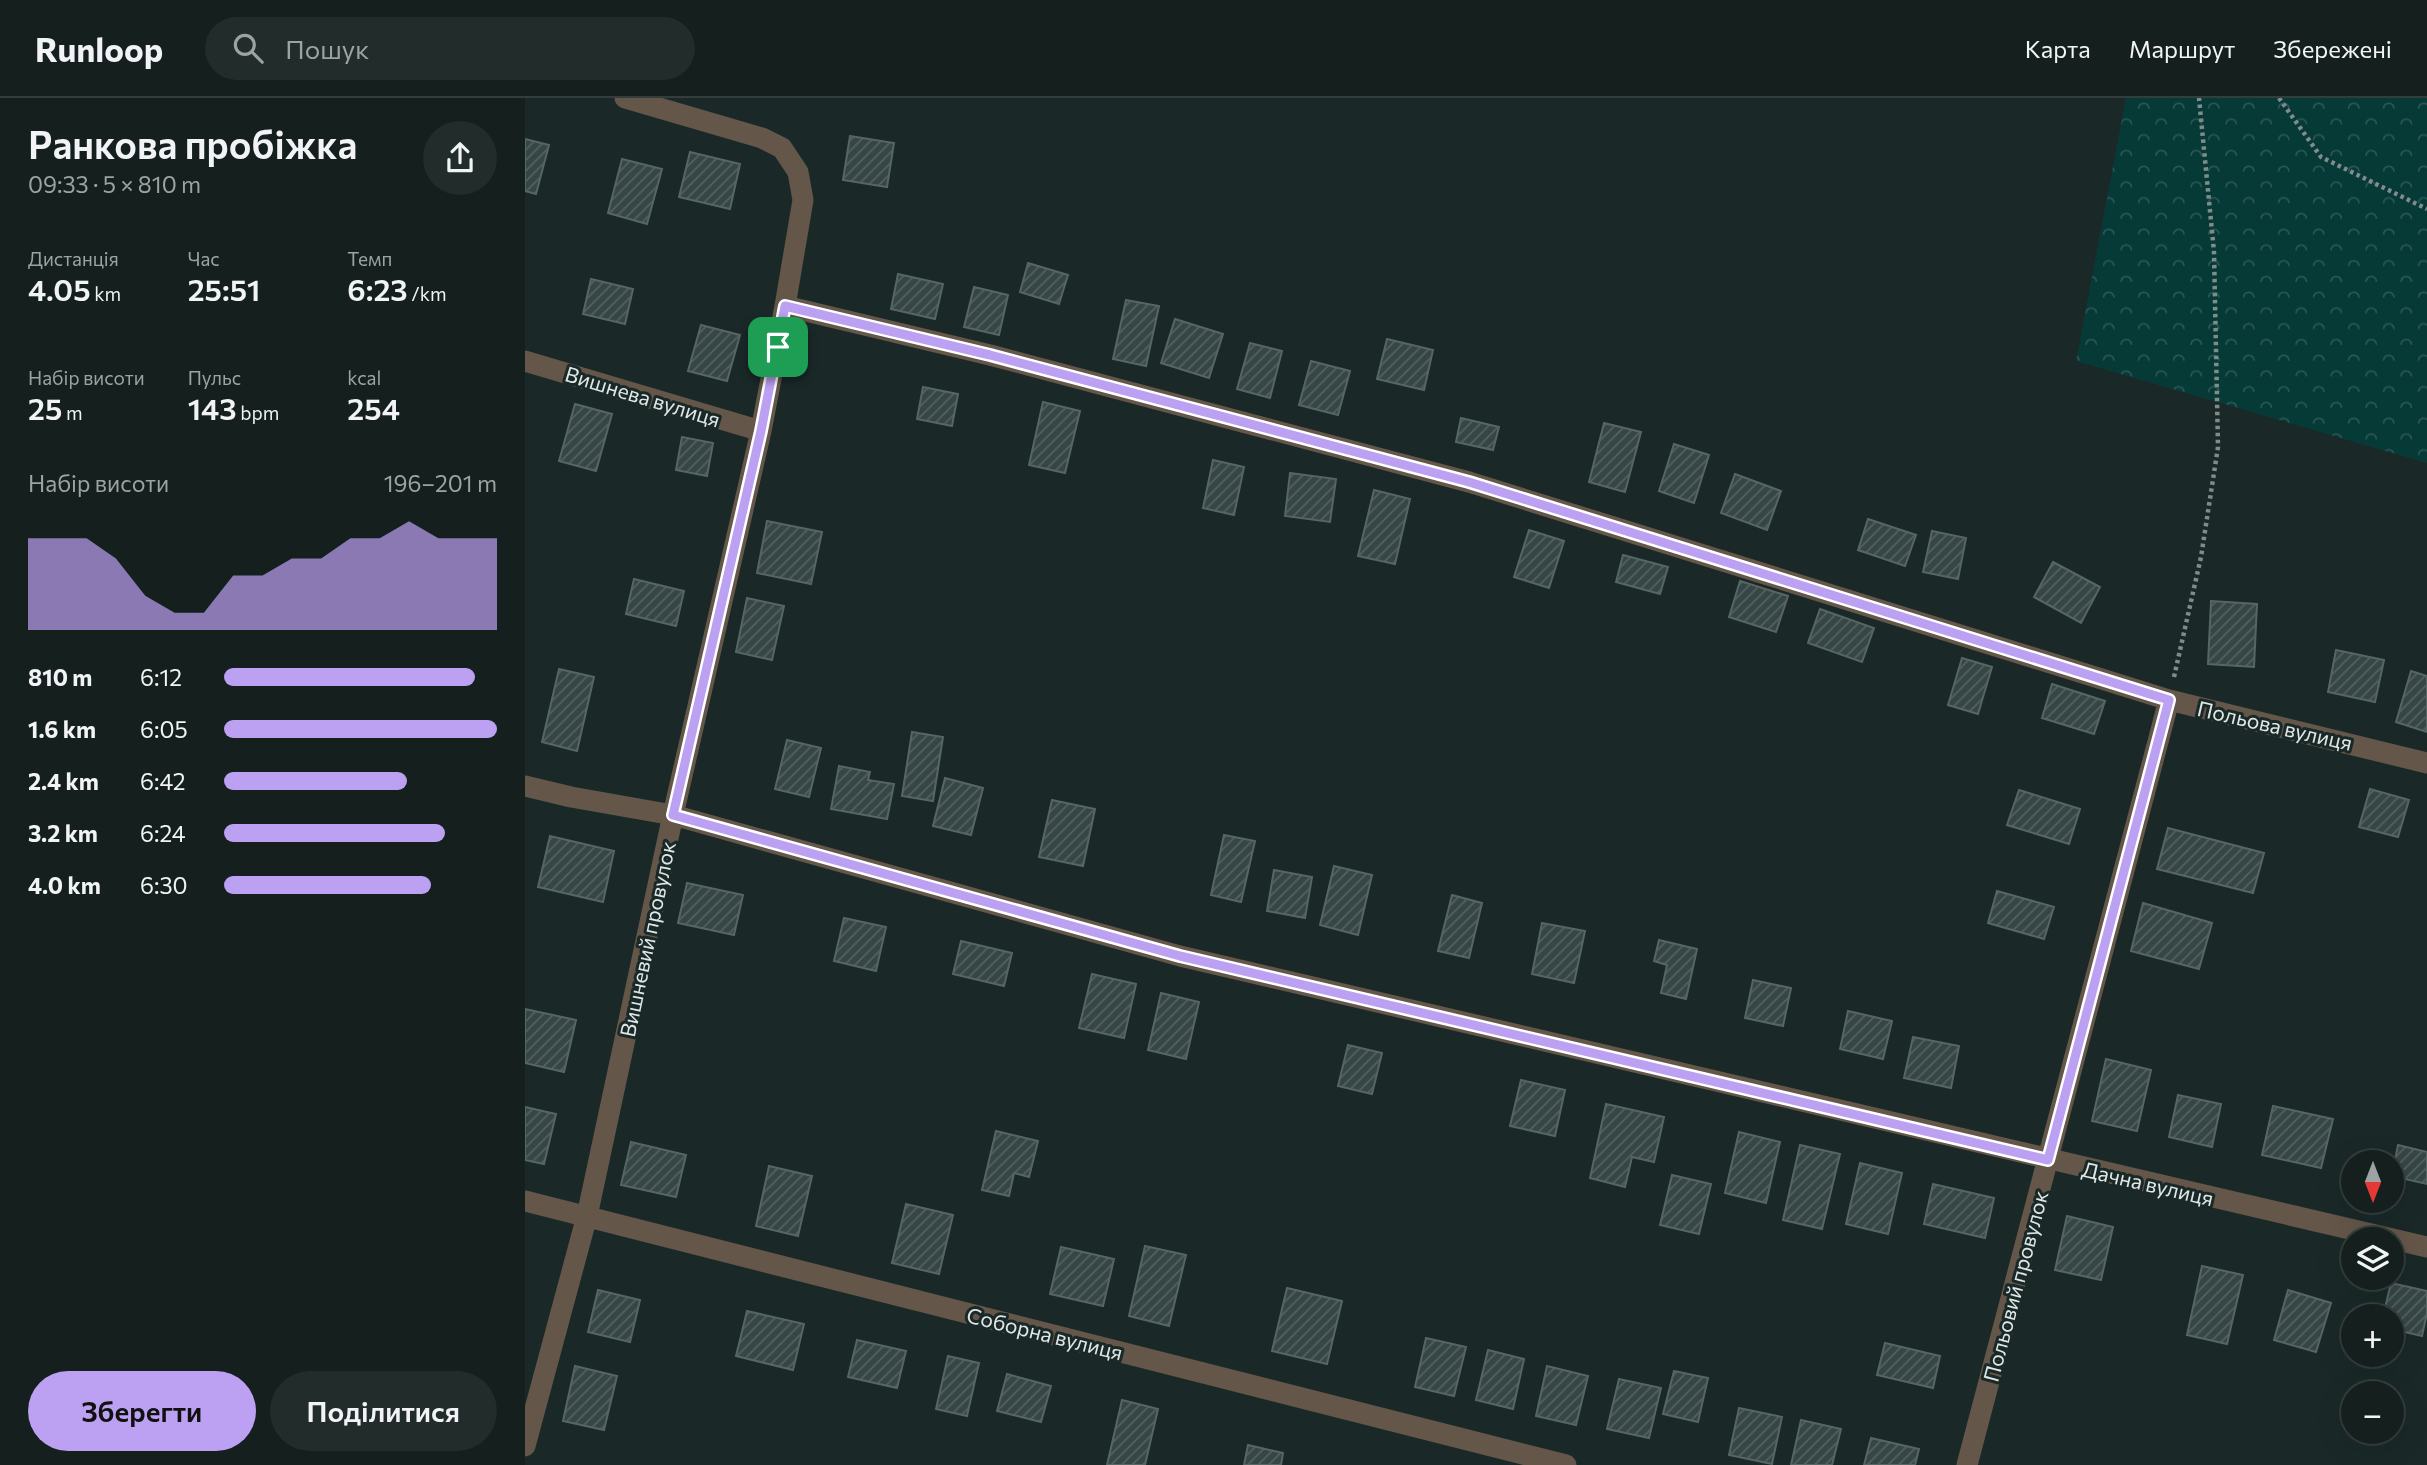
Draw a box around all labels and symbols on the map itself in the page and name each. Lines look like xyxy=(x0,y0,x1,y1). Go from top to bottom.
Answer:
pin xyxy=(748,317,808,377)
street label: Вишнева вулиця xyxy=(562,361,724,431)
street label: Польова вулиця xyxy=(2195,695,2355,755)
street label: Вишневий провулок xyxy=(614,839,680,1039)
north arrow xyxy=(2341,1150,2405,1213)
street label: Дачна вулиця xyxy=(2080,1156,2216,1210)
street label: Польовий провулок xyxy=(1977,1188,2053,1384)
street label: Соборна вулиця xyxy=(964,1302,1126,1364)

